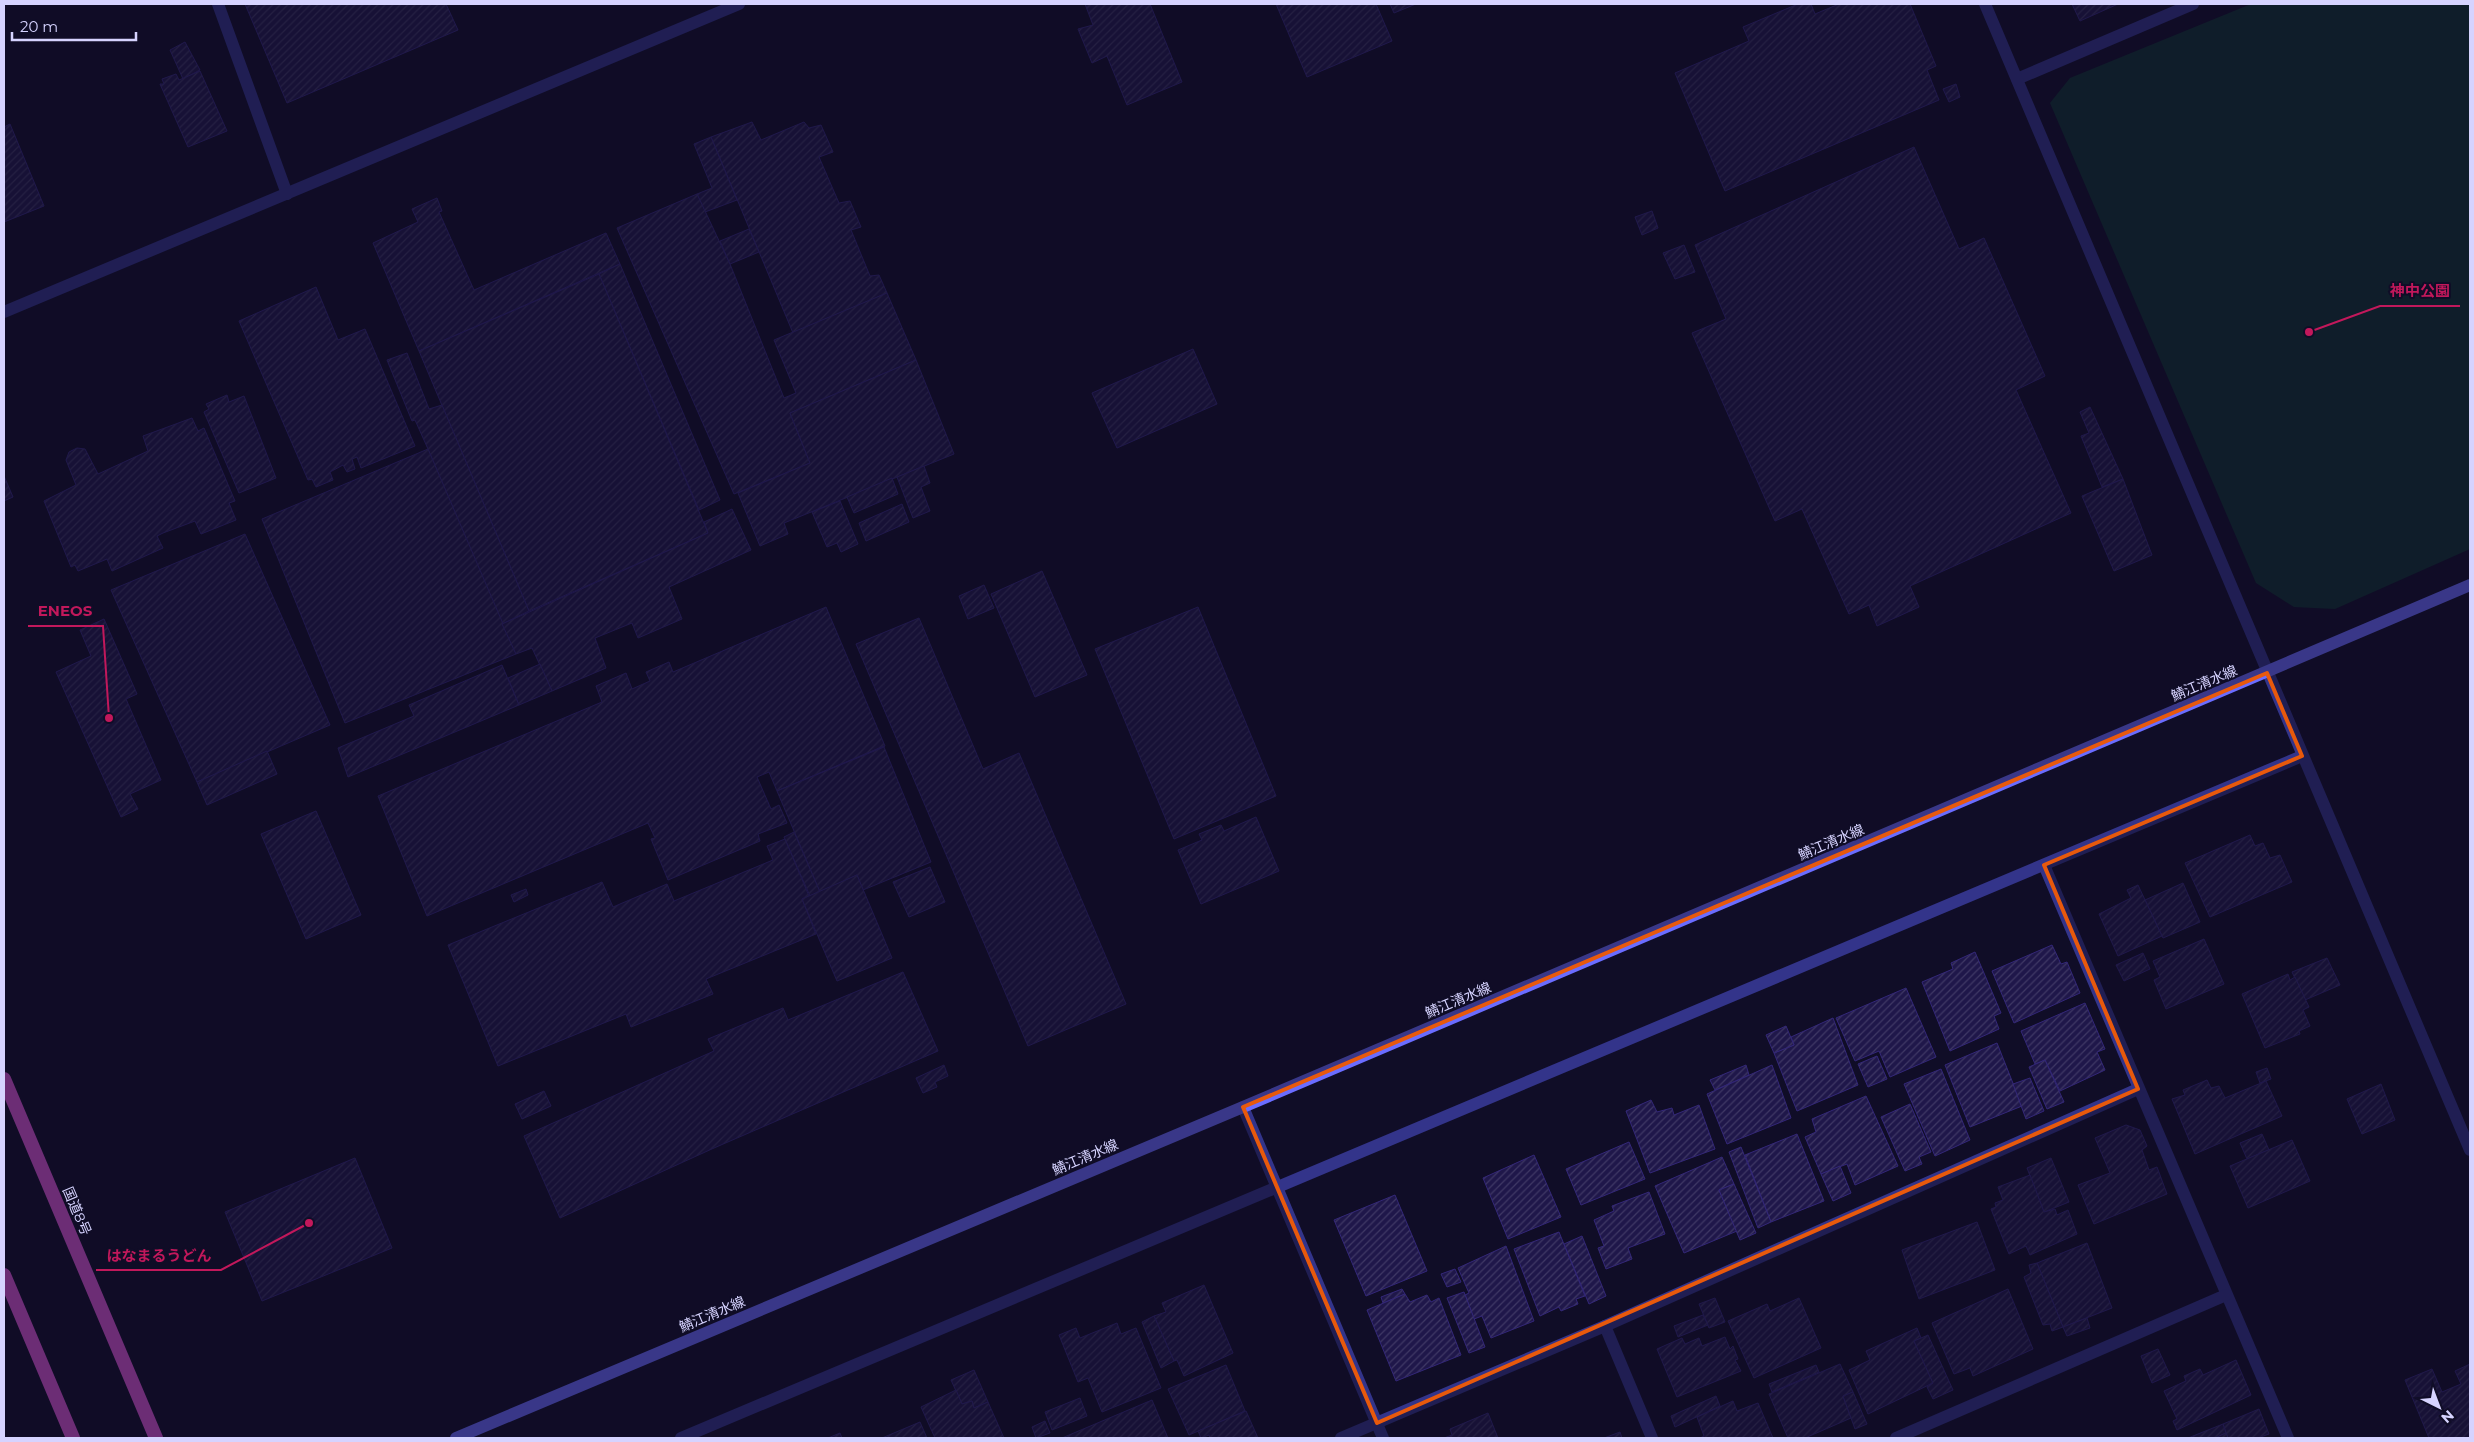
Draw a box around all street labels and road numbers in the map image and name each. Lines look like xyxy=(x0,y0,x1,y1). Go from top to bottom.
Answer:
street label: 鯖江清水線 xyxy=(2168,661,2240,705)
street label: 鯖江清水線 xyxy=(1795,820,1867,864)
street label: 鯖江清水線 xyxy=(1422,978,1494,1022)
street label: 鯖江清水線 xyxy=(1049,1135,1121,1179)
street label: 国道8号 xyxy=(59,1184,95,1238)
street label: 鯖江清水線 xyxy=(676,1292,748,1336)

